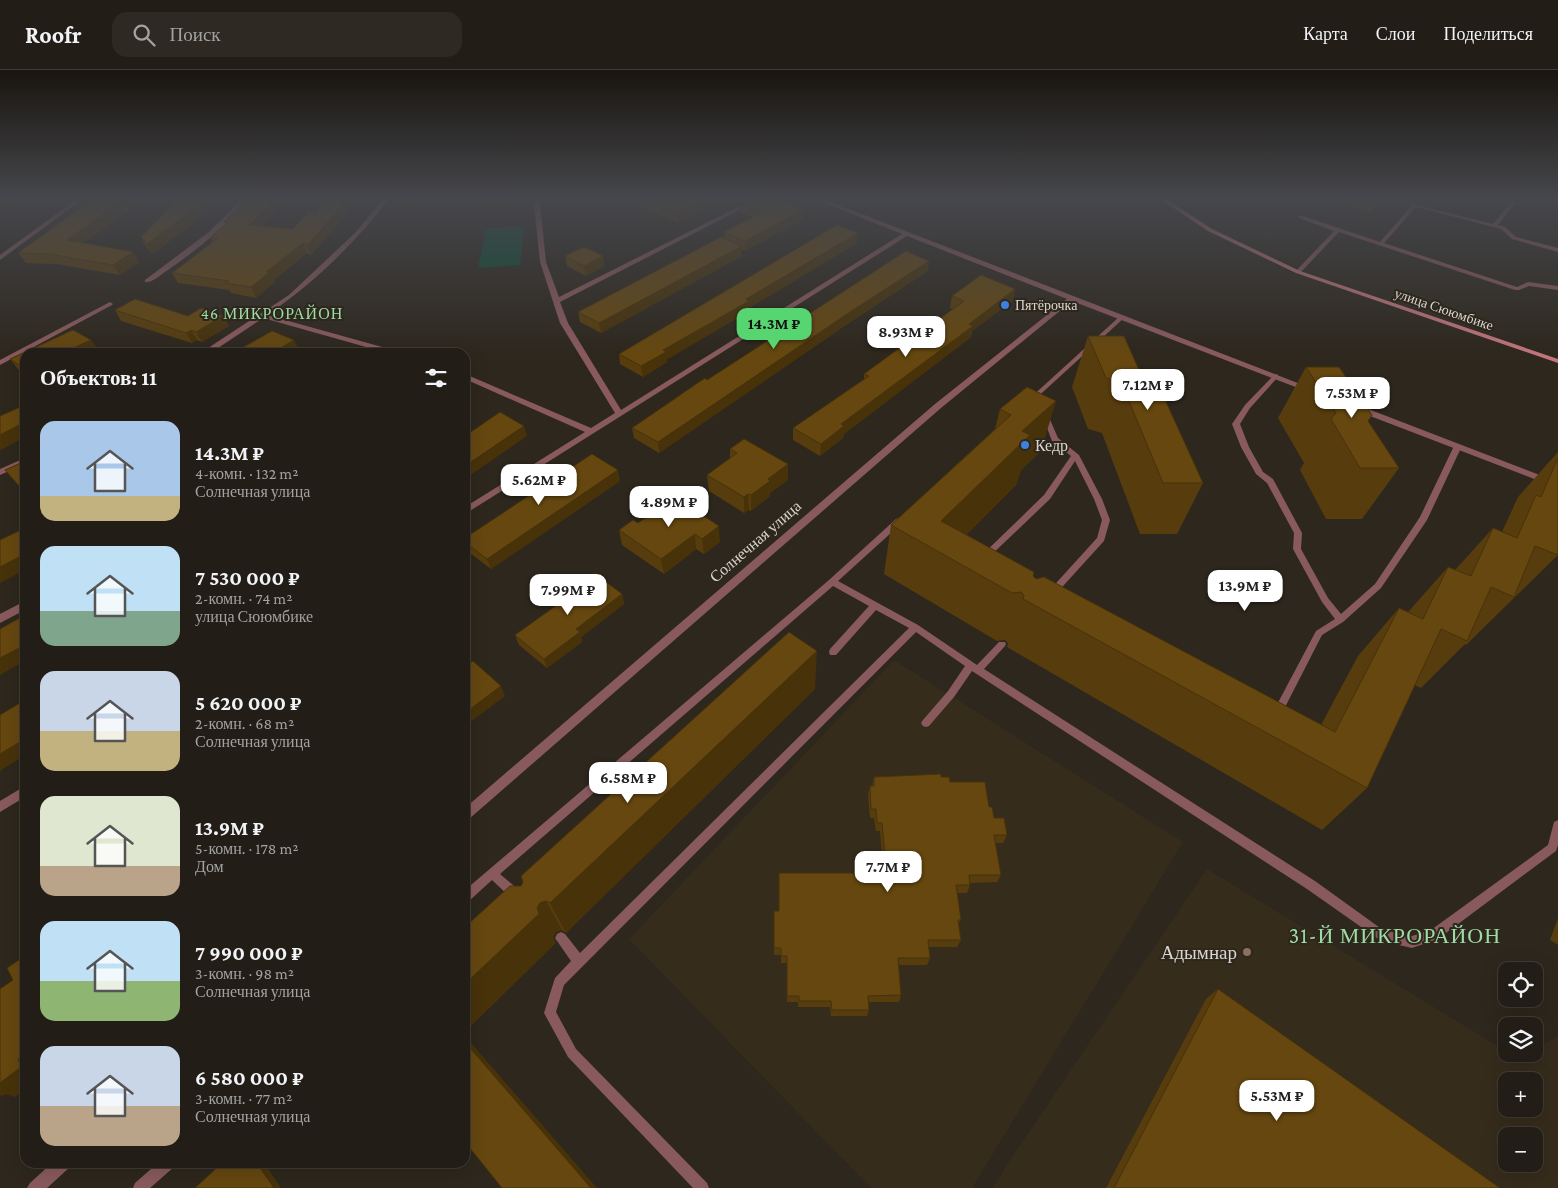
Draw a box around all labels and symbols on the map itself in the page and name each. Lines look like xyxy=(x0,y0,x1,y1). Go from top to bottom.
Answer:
street label: улица Сююмбике xyxy=(1393,285,1495,333)
place label: Пятёрочка xyxy=(1015,297,1078,313)
marker: Пятёрочка xyxy=(999,299,1011,311)
district label: 46 МИКРОРАЙОН xyxy=(201,304,343,322)
pin: 14.3M ₽ xyxy=(728,308,820,350)
pin: 8.93M ₽ xyxy=(860,316,952,358)
pin: 7.12M ₽ xyxy=(1102,368,1194,411)
pin: 7.53M ₽ xyxy=(1306,376,1398,419)
place label: Кедр xyxy=(1035,437,1068,455)
marker: Кедр xyxy=(1019,439,1031,451)
pin: 5.62M ₽ xyxy=(493,464,585,506)
pin: 4.89M ₽ xyxy=(623,486,715,528)
street label: Солнечная улица xyxy=(706,497,805,586)
pin: 13.9M ₽ xyxy=(1199,570,1291,612)
pin: 7.99M ₽ xyxy=(522,574,614,616)
pin: 6.58M ₽ xyxy=(582,762,674,804)
pin: 7.7M ₽ xyxy=(847,850,929,893)
district label: 31-Й МИКРОРАЙОН xyxy=(1289,923,1501,948)
place label: Адымнар xyxy=(1161,942,1237,963)
marker: Адымнар xyxy=(1241,946,1253,958)
pin: 5.53M ₽ xyxy=(1231,1080,1323,1122)

